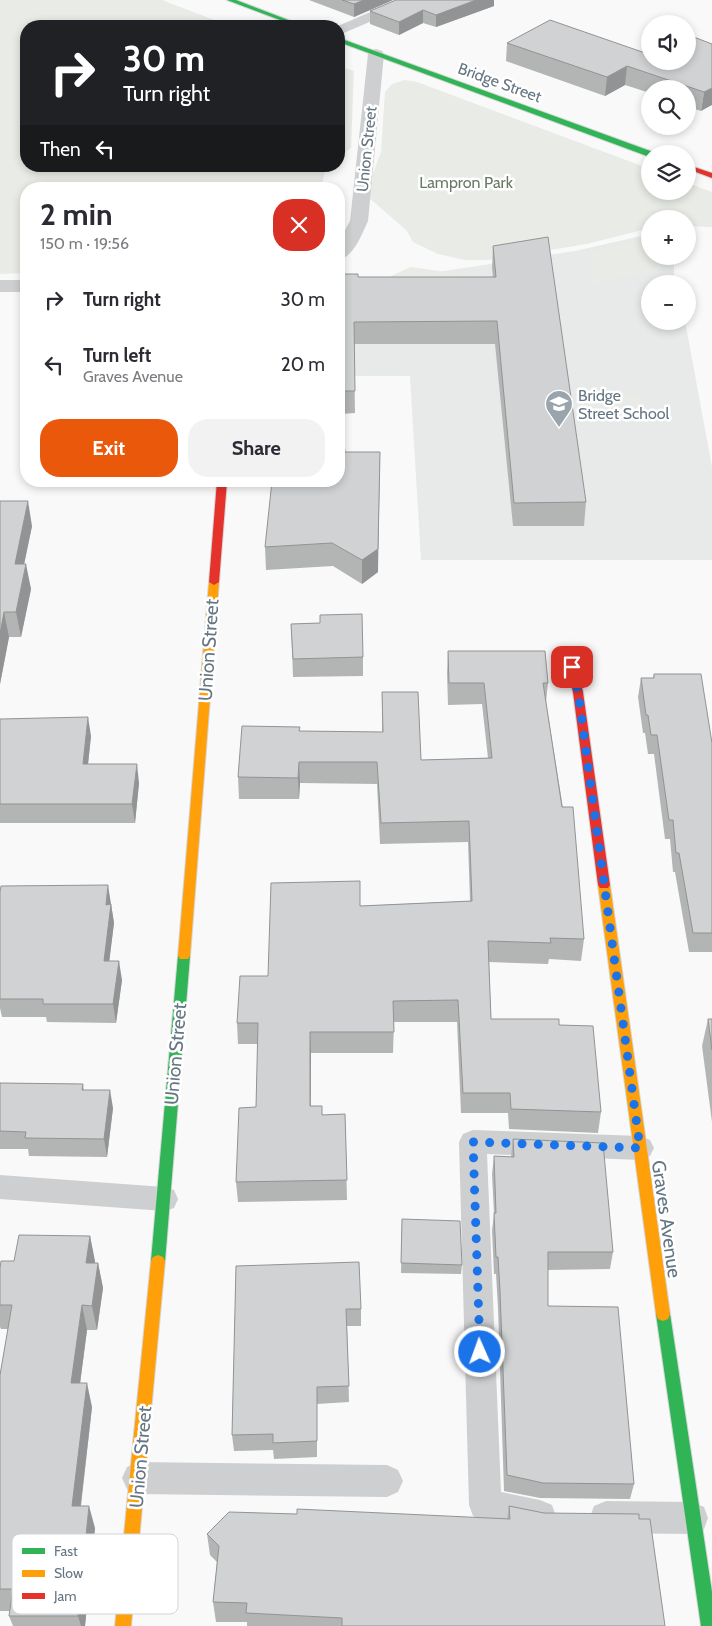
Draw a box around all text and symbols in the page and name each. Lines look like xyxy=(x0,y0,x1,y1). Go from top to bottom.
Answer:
map controls xyxy=(641,15,696,330)
button: sound xyxy=(641,15,696,70)
text: 30 m xyxy=(123,37,205,80)
icon: right xyxy=(40,40,105,105)
street label: Bridge Street xyxy=(455,59,545,107)
text: Turn right xyxy=(123,80,210,107)
button: search xyxy=(641,80,696,135)
street label: Union Street xyxy=(353,105,381,193)
icon: left xyxy=(91,135,119,163)
text: Then xyxy=(40,138,81,161)
button: layers xyxy=(641,145,696,200)
park label: Lampron Park xyxy=(419,173,514,192)
text: 2 min xyxy=(40,196,112,233)
button: close xyxy=(273,199,325,251)
button: + xyxy=(641,210,696,265)
text: 150 m · 19:56 xyxy=(40,234,129,253)
button: − xyxy=(641,275,696,330)
icon: right xyxy=(40,286,68,314)
text: Turn right xyxy=(83,288,161,311)
text: 30 m xyxy=(281,288,325,311)
text: Turn left xyxy=(83,344,151,367)
icon: left xyxy=(40,351,68,379)
text: 20 m xyxy=(281,353,325,376)
text: Graves Avenue xyxy=(83,367,183,386)
place label: Bridge Street School xyxy=(578,386,670,423)
school or university icon: Bridge Street School xyxy=(544,389,574,428)
button: Exit xyxy=(40,419,178,477)
button: Share xyxy=(188,419,325,477)
street label: Union Street xyxy=(193,598,224,702)
pin xyxy=(551,646,593,688)
icon: arrive xyxy=(558,653,586,681)
street label: Union Street xyxy=(160,1002,191,1106)
street label: Graves Avenue xyxy=(647,1159,686,1280)
position arrow xyxy=(453,1325,505,1377)
street label: Union Street xyxy=(125,1405,156,1509)
legend xyxy=(12,1534,178,1614)
text: Fast xyxy=(54,1542,78,1560)
text: Slow xyxy=(54,1564,83,1582)
text: Jam xyxy=(53,1587,76,1605)

